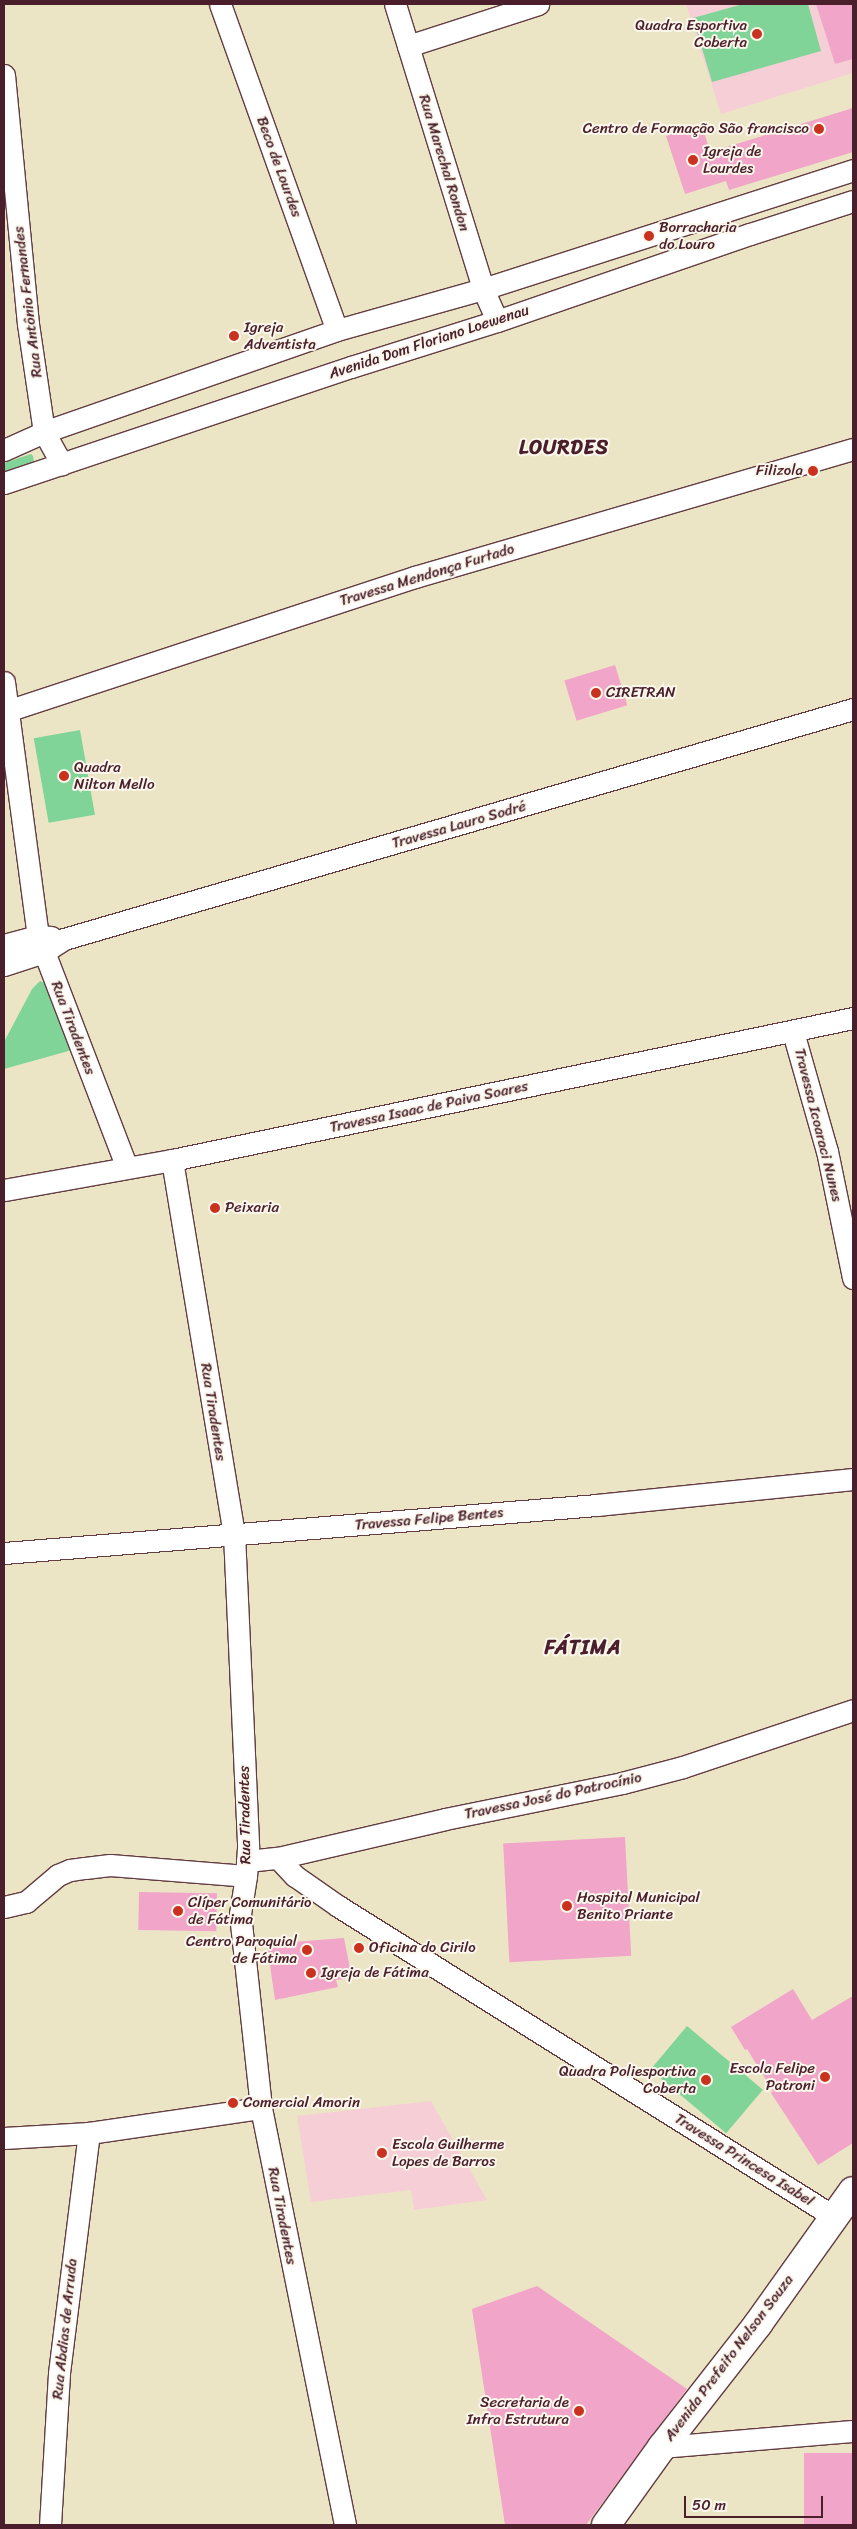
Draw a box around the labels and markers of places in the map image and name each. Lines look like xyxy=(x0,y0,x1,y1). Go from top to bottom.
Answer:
place label: Quadra Esportiva Coberta xyxy=(634,16,747,51)
marker: Quadra Esportiva Coberta xyxy=(751,28,763,40)
place label: Centro de Formação São francisco xyxy=(582,120,809,138)
marker: Centro de Formação São francisco xyxy=(813,123,825,135)
place label: Igreja de Lourdes xyxy=(703,142,762,177)
marker: Igreja de Lourdes xyxy=(687,154,699,166)
place label: Borracharia do Louro xyxy=(659,218,737,253)
marker: Borracharia do Louro xyxy=(643,230,655,242)
place label: Igreja Adventista xyxy=(244,318,316,353)
marker: Igreja Adventista xyxy=(228,330,240,342)
place label: Filizola xyxy=(756,462,803,480)
marker: Filizola xyxy=(807,465,819,477)
place label: CIRETRAN xyxy=(606,684,676,702)
marker: CIRETRAN xyxy=(590,687,602,699)
place label: Quadra Nilton Mello xyxy=(74,758,155,793)
marker: Quadra Nilton Mello xyxy=(58,770,70,782)
place label: Peixaria xyxy=(225,1199,279,1217)
marker: Peixaria xyxy=(209,1202,221,1214)
place label: Hospital Municipal Benito Priante xyxy=(577,1888,700,1923)
place label: Clíper Comunitário de Fátima xyxy=(188,1893,312,1928)
marker: Hospital Municipal Benito Priante xyxy=(561,1900,573,1912)
marker: Clíper Comunitário de Fátima xyxy=(172,1905,184,1917)
place label: Centro Paroquial de Fátima xyxy=(186,1932,297,1967)
place label: Oficina do Cirilo xyxy=(369,1939,476,1957)
marker: Oficina do Cirilo xyxy=(353,1942,365,1954)
marker: Centro Paroquial de Fátima xyxy=(301,1944,313,1956)
place label: Igreja de Fátima xyxy=(321,1964,429,1982)
marker: Igreja de Fátima xyxy=(305,1967,317,1979)
place label: Escola Felipe Patroni xyxy=(730,2059,815,2094)
place label: Quadra Poliesportiva Coberta xyxy=(559,2062,696,2097)
marker: Escola Felipe Patroni xyxy=(819,2071,831,2083)
marker: Quadra Poliesportiva Coberta xyxy=(700,2074,712,2086)
place label: Comercial Amorin xyxy=(243,2094,360,2112)
marker: Comercial Amorin xyxy=(227,2097,239,2109)
place label: Escola Guilherme Lopes de Barros xyxy=(392,2135,504,2170)
marker: Escola Guilherme Lopes de Barros xyxy=(376,2147,388,2159)
place label: Secretaria de Infra Estrutura xyxy=(467,2393,569,2428)
marker: Secretaria de Infra Estrutura xyxy=(573,2405,585,2417)

